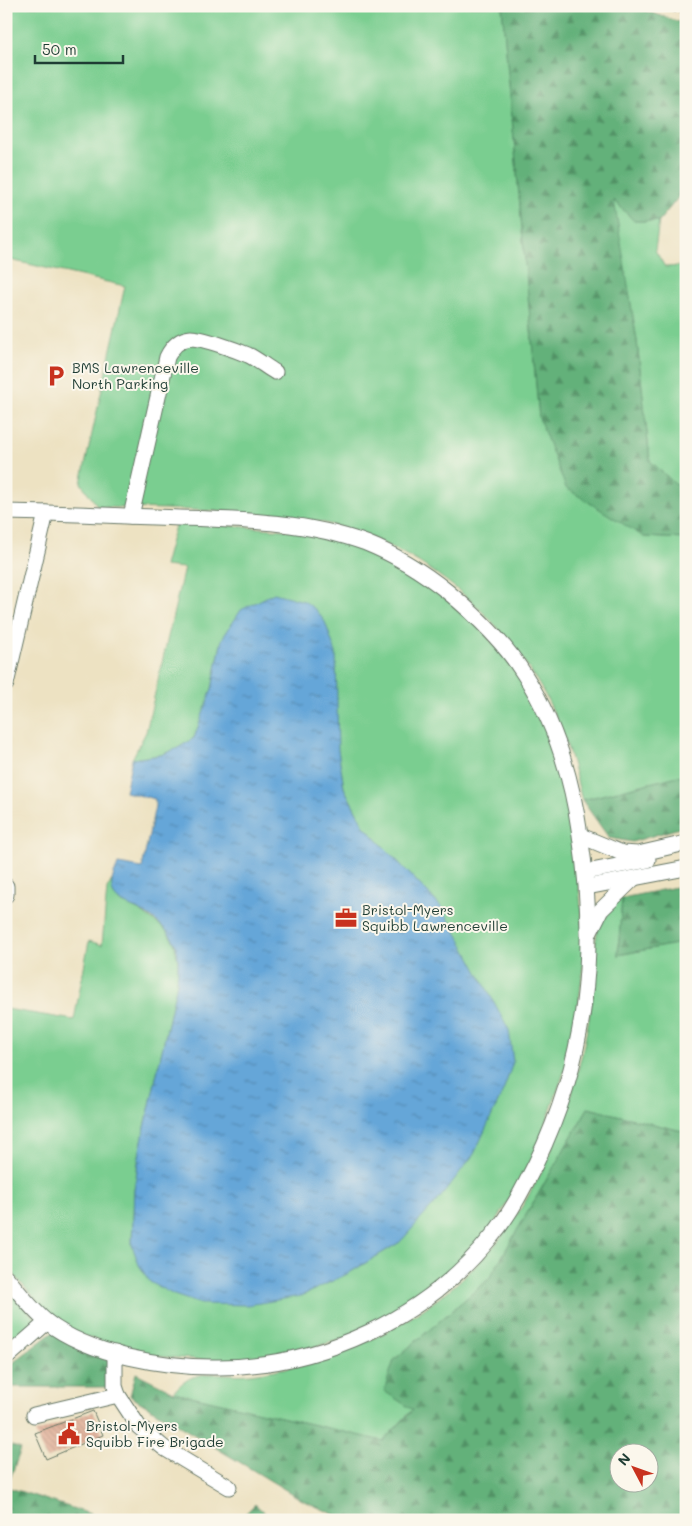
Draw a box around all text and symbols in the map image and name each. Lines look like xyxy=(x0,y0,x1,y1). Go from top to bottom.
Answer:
scale bar xyxy=(35,32,122,64)
text: 50 m xyxy=(42,39,77,59)
place label: BMS Lawrenceville North Parking xyxy=(72,358,199,393)
parking icon: BMS Lawrenceville North Parking xyxy=(43,363,69,389)
place label: Bristol-Myers Squibb Lawrenceville xyxy=(362,900,508,935)
office icon: Bristol-Myers Squibb Lawrenceville xyxy=(333,905,359,931)
place label: Bristol-Myers Squibb Fire Brigade xyxy=(86,1416,224,1451)
public building icon: Bristol-Myers Squibb Fire Brigade xyxy=(56,1421,82,1447)
north arrow xyxy=(610,1444,660,1494)
text: N xyxy=(613,1449,634,1469)

